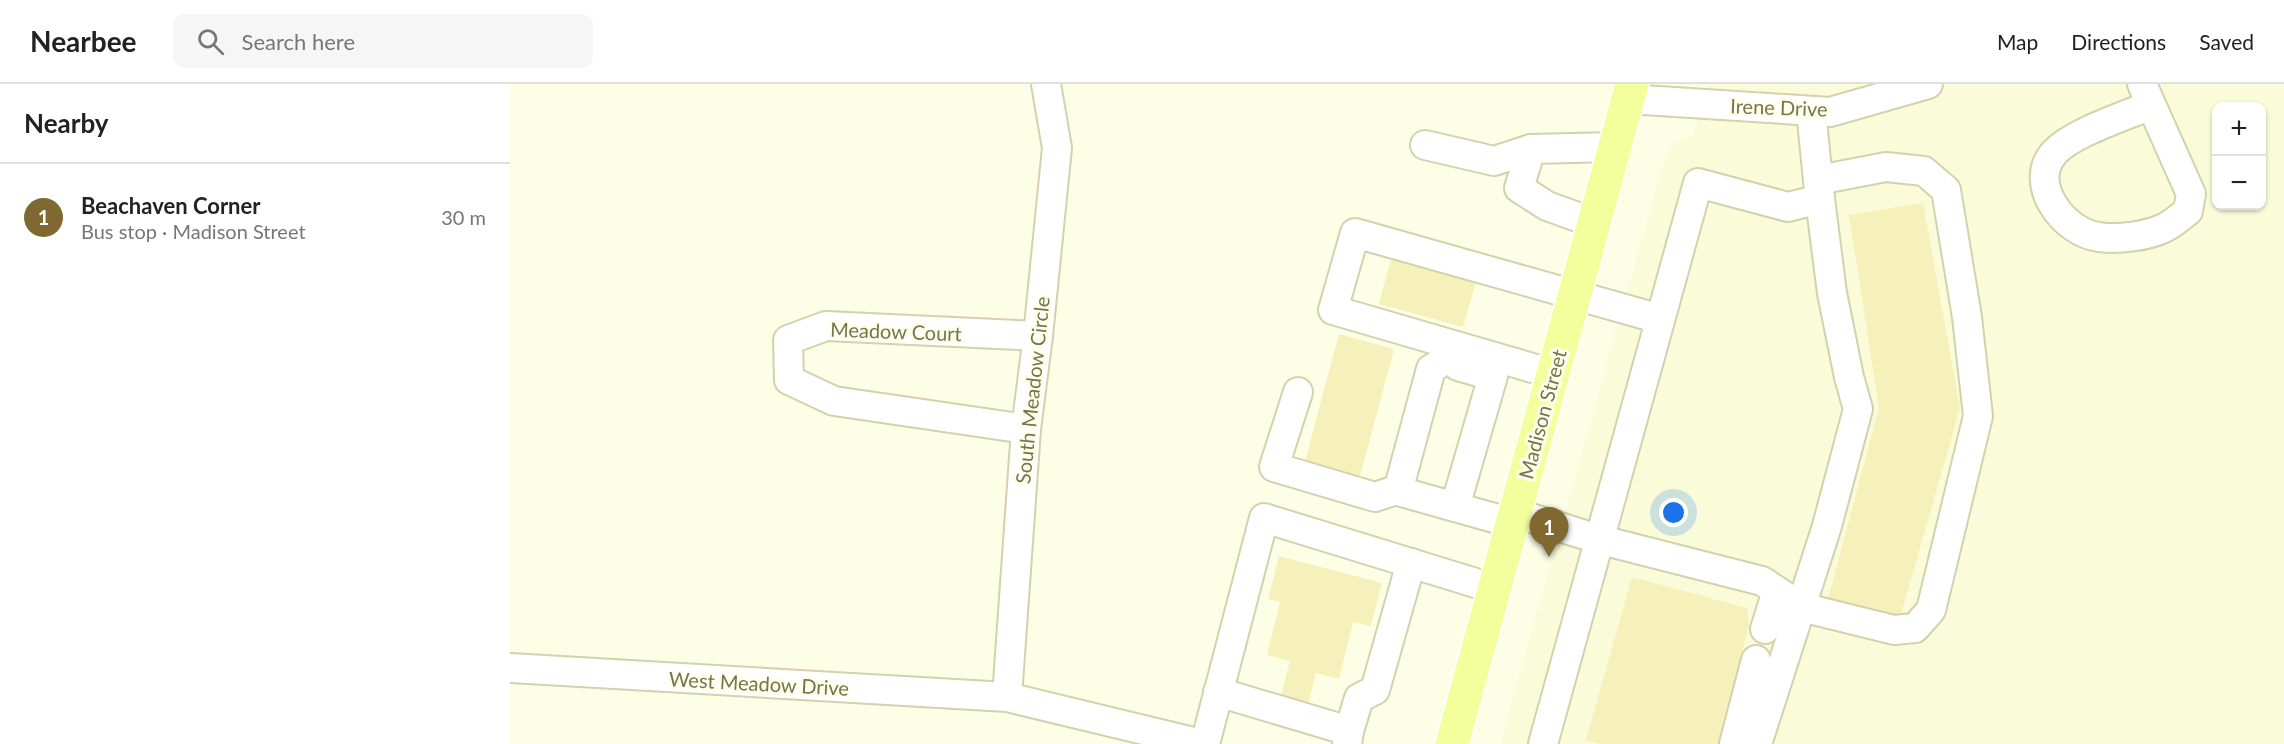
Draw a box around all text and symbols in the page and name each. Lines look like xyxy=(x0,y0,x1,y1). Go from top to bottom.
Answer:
search box xyxy=(173,14,593,68)
text: Nearbee xyxy=(30,24,137,58)
icon: search xyxy=(194,25,227,58)
text: Search here xyxy=(242,28,355,55)
text: Map xyxy=(1997,29,2038,54)
text: Directions xyxy=(2071,29,2166,54)
text: Saved xyxy=(2199,29,2254,54)
street label: Irene Drive xyxy=(1730,93,1828,121)
map controls xyxy=(2212,102,2266,210)
button: + xyxy=(2212,102,2266,156)
text: Nearby xyxy=(24,107,109,139)
button: − xyxy=(2212,156,2266,210)
text: Beachaven Corner xyxy=(81,192,260,219)
text: 1 xyxy=(38,205,49,229)
text: 30 m xyxy=(441,205,486,229)
text: Bus stop · Madison Street xyxy=(81,219,306,243)
street label: South Meadow Circle xyxy=(1010,295,1054,485)
street label: Meadow Court xyxy=(830,317,962,345)
street label: Madison Street xyxy=(1513,347,1571,481)
your location xyxy=(1659,498,1688,527)
pin: 1 xyxy=(1530,508,1568,557)
street label: West Meadow Drive xyxy=(668,666,850,700)

